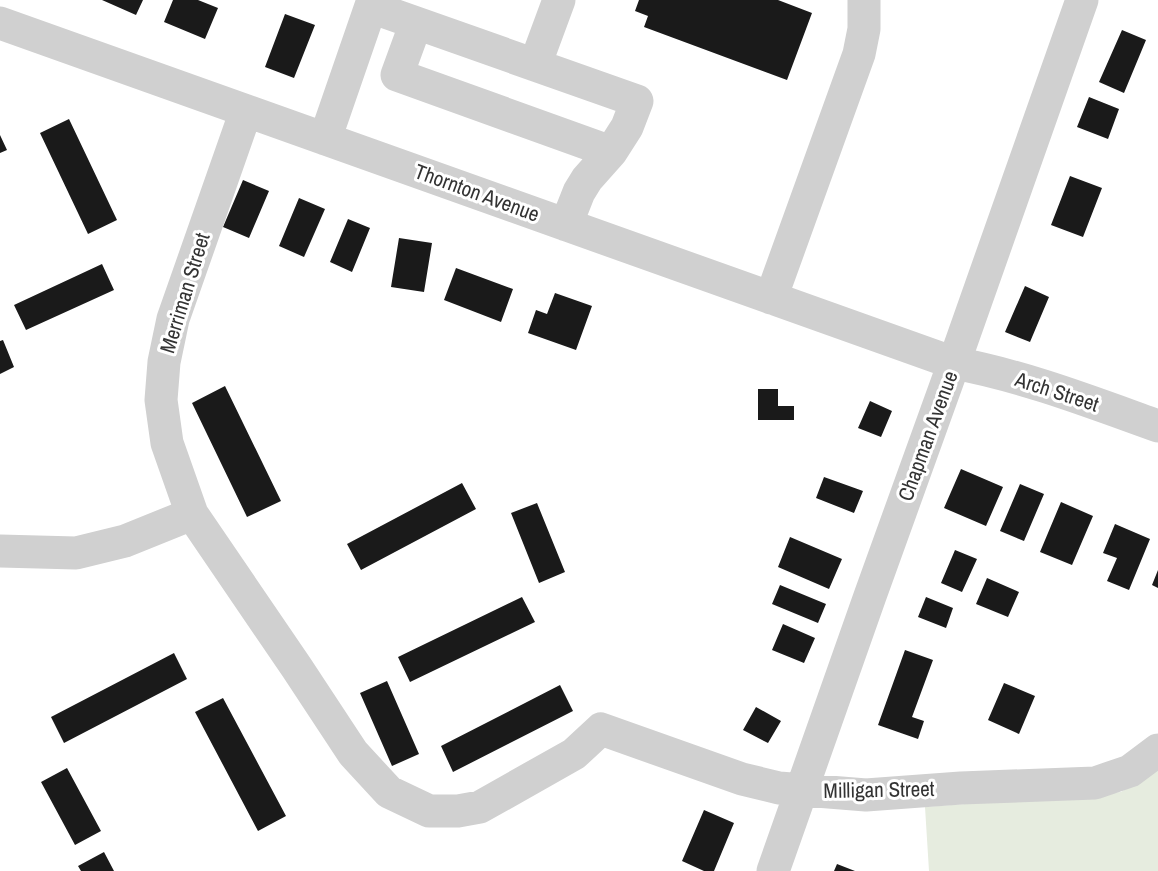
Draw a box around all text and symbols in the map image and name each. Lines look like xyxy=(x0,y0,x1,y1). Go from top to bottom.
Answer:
street label: Thornton Avenue xyxy=(411,157,544,229)
street label: Merriman Street xyxy=(152,229,217,357)
street label: Arch Street xyxy=(1011,364,1103,419)
street label: Chapman Avenue xyxy=(891,367,965,505)
street label: Milligan Street xyxy=(823,774,935,805)

